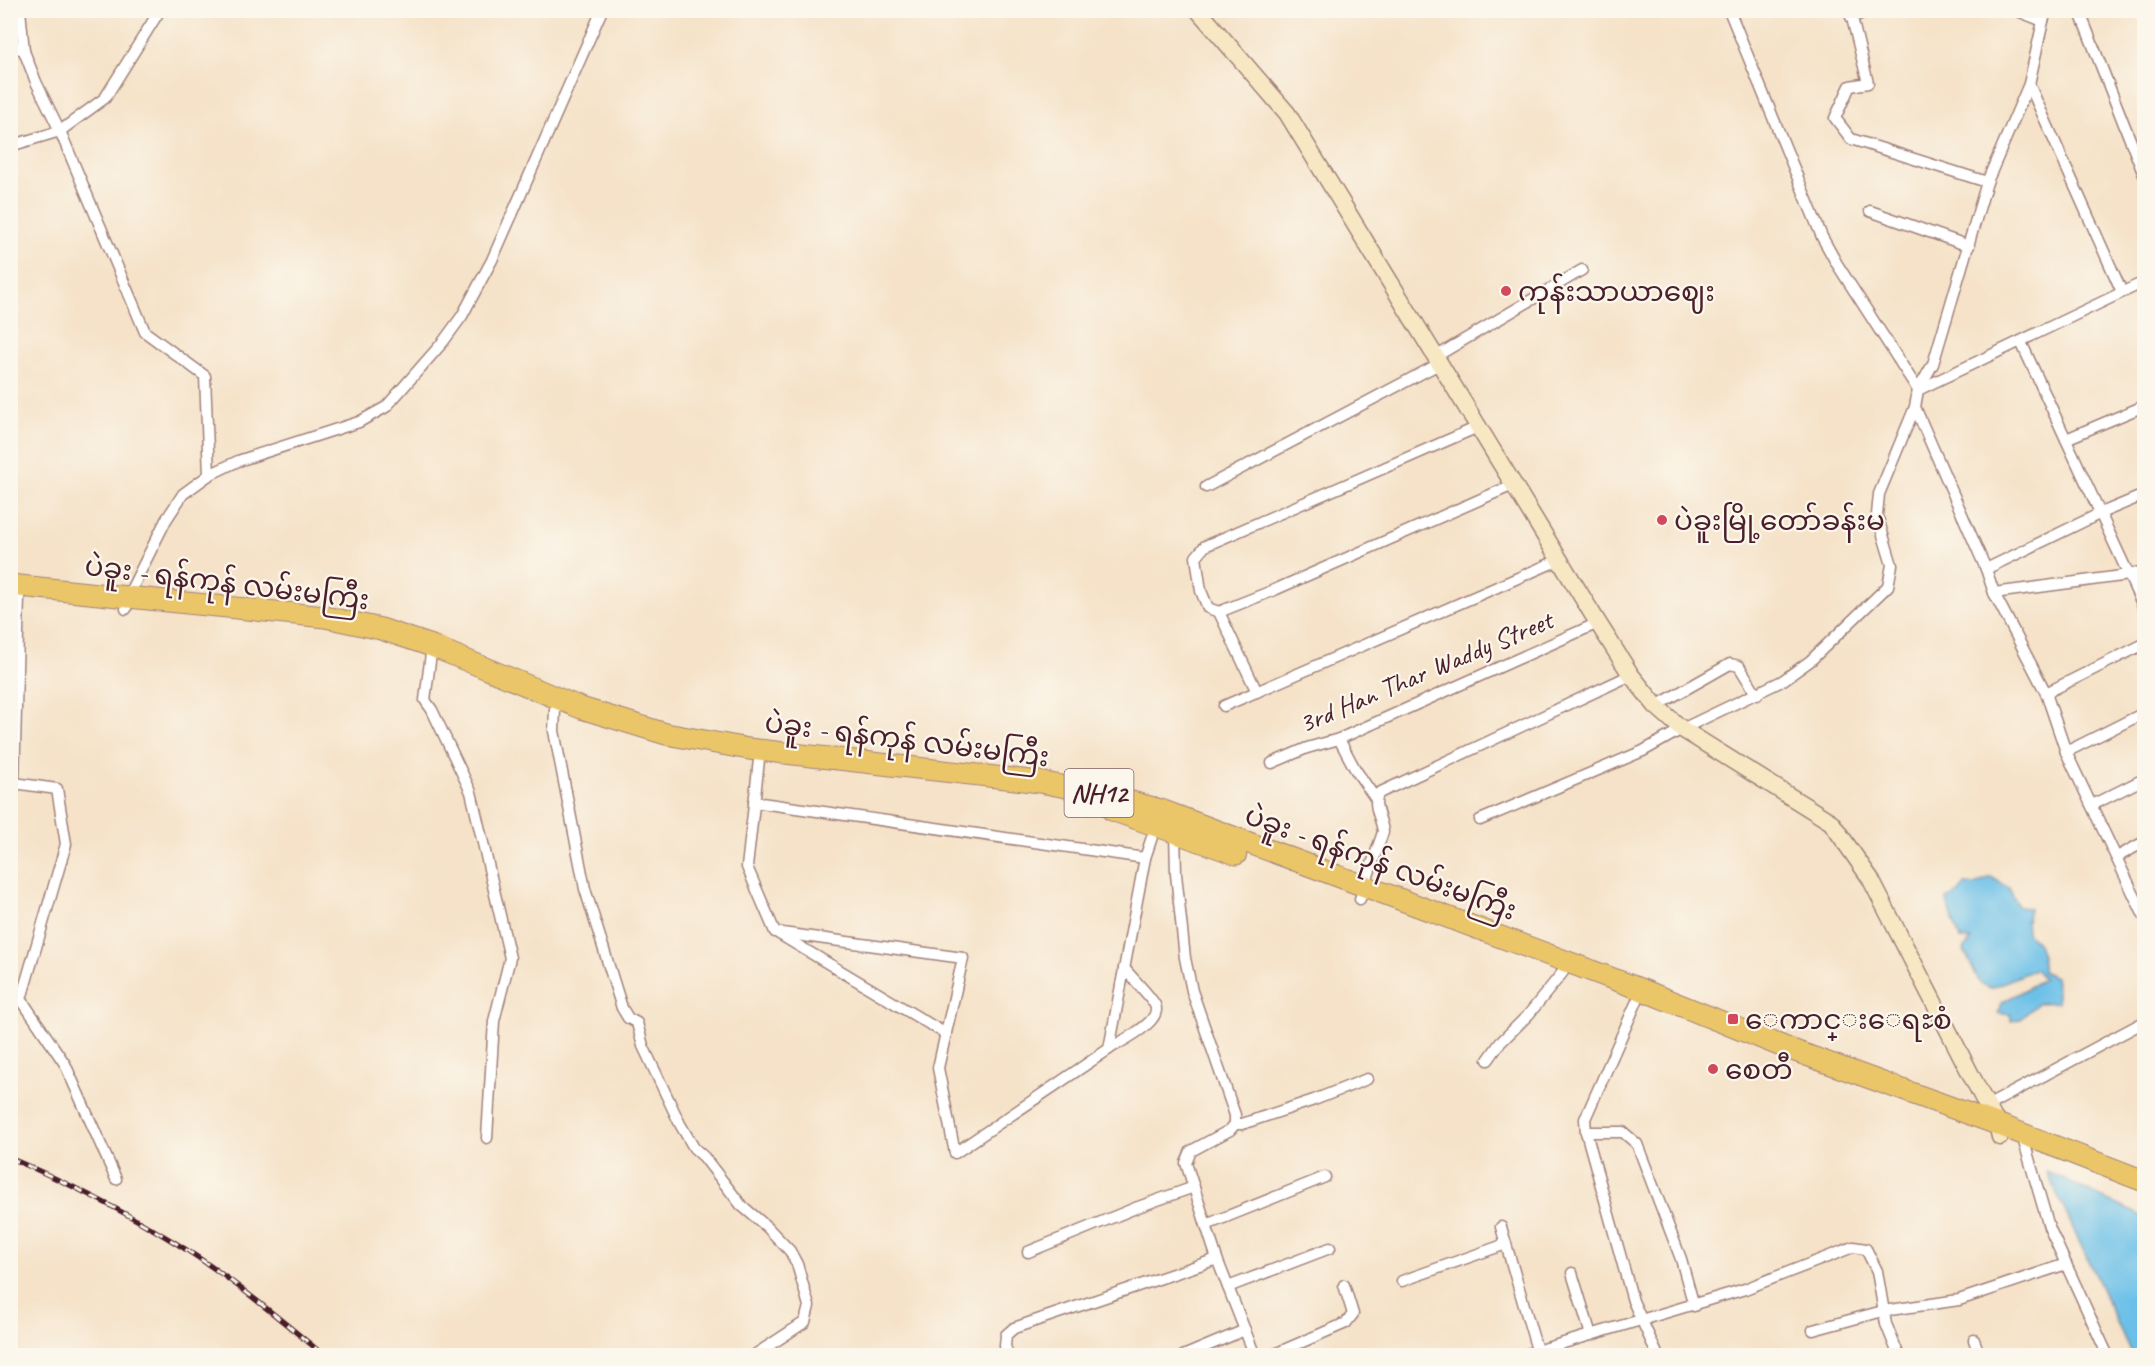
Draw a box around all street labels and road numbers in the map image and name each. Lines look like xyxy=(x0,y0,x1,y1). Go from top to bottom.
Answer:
street label: ပဲခူး - ရန်ကုန် လမ်းမကြီး xyxy=(82,547,371,622)
street label: 3rd Han Thar Waddy Street xyxy=(1293,601,1560,741)
street label: ပဲခူး - ရန်ကုန် လမ်းမကြီး xyxy=(762,704,1051,779)
road number: NH12 xyxy=(1064,769,1134,817)
street label: ပဲခူး - ရန်ကုန် လမ်းမကြီး xyxy=(1239,796,1522,933)

